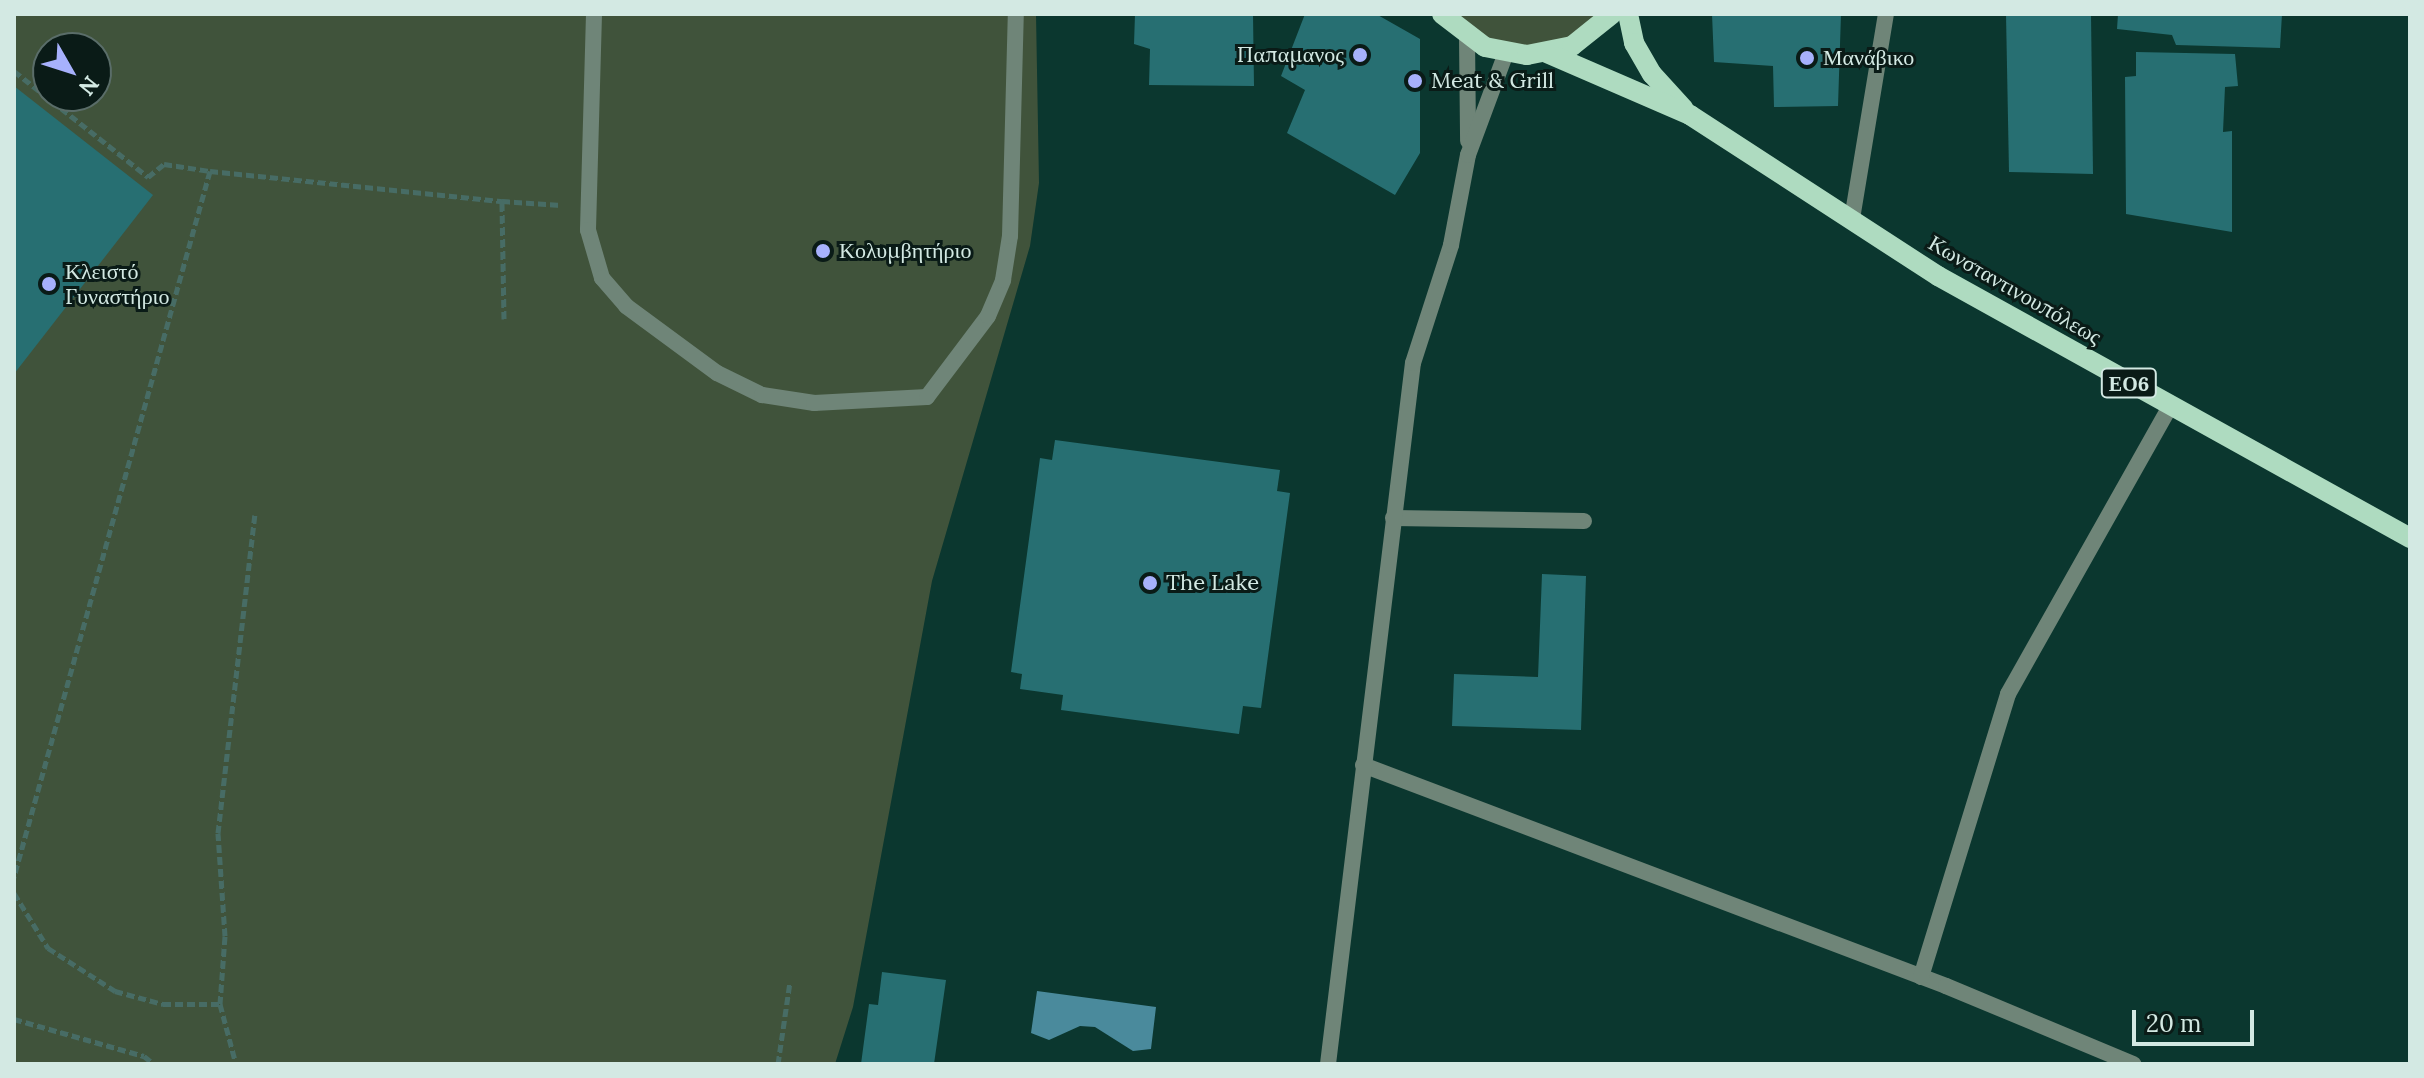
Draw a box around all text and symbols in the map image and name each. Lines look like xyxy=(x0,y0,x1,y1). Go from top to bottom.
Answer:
north arrow xyxy=(32,32,112,112)
place label: Παπαμανος xyxy=(1237,42,1344,68)
place label: Μανάβικο xyxy=(1823,45,1914,71)
marker: Παπαμανος xyxy=(1351,46,1369,64)
marker: Μανάβικο xyxy=(1798,49,1816,67)
place label: Meat & Grill xyxy=(1431,68,1554,94)
text: N xyxy=(73,70,105,101)
marker: Meat & Grill xyxy=(1406,72,1424,90)
street label: Κωνσταντινουπόλεως xyxy=(1924,230,2106,350)
place label: Κολυμβητήριο xyxy=(839,238,971,264)
marker: Κολυμβητήριο xyxy=(814,242,832,260)
place label: Κλειστό Γυναστήριο xyxy=(65,258,170,310)
marker: Κλειστό Γυναστήριο xyxy=(40,275,58,293)
road number: ΕΟ6 xyxy=(2099,367,2159,399)
place label: The Lake xyxy=(1166,570,1259,596)
marker: The Lake xyxy=(1141,574,1159,592)
scale bar xyxy=(2136,994,2258,1044)
text: 20 m xyxy=(2146,1008,2202,1039)

